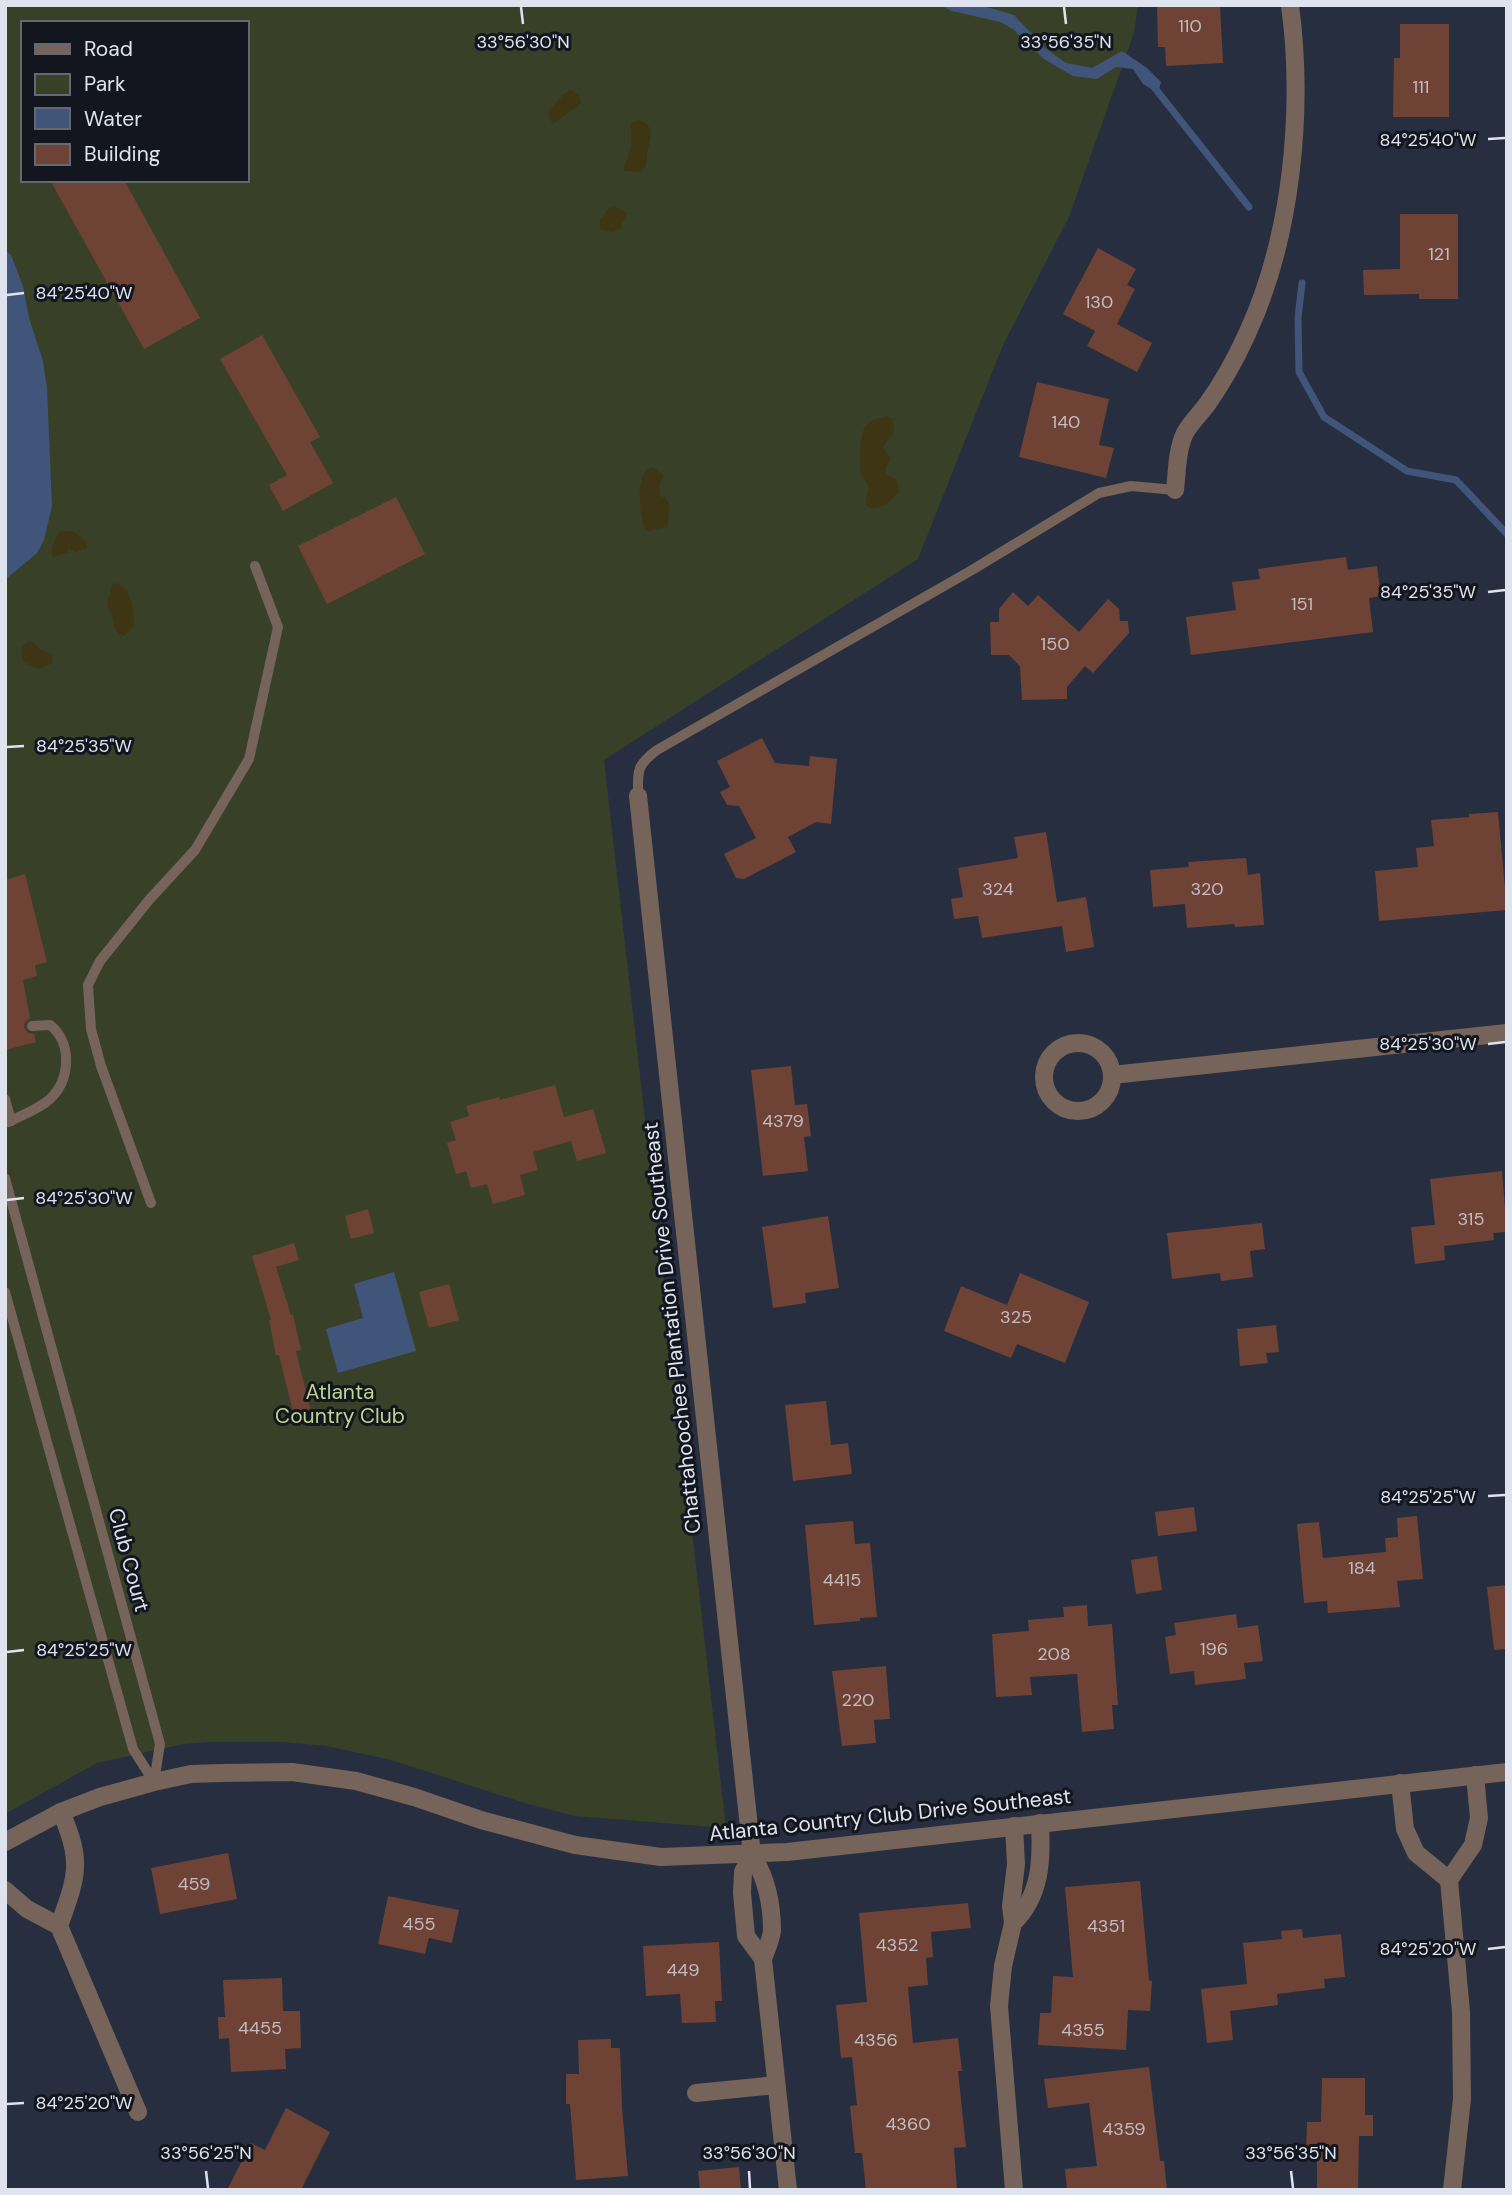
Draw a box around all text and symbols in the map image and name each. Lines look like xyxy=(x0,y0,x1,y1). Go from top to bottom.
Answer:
house number: 110 xyxy=(1178,14,1202,38)
legend xyxy=(21,21,248,182)
text: 33°56'30"N xyxy=(476,30,570,54)
text: 33°56'35"N xyxy=(1020,30,1112,54)
text: Road xyxy=(84,35,133,63)
text: Park xyxy=(84,70,126,98)
house number: 111 xyxy=(1413,75,1429,99)
text: Water xyxy=(84,105,142,133)
text: 84°25'40"W xyxy=(1380,128,1476,152)
text: Building xyxy=(84,140,161,168)
house number: 121 xyxy=(1428,242,1450,266)
text: 84°25'40"W xyxy=(36,281,132,305)
house number: 130 xyxy=(1085,290,1113,314)
house number: 140 xyxy=(1052,410,1080,434)
text: 84°25'35"W xyxy=(1380,580,1476,604)
house number: 151 xyxy=(1291,592,1313,616)
house number: 150 xyxy=(1041,632,1069,656)
text: 84°25'35"W xyxy=(36,734,132,758)
house number: 324 xyxy=(982,877,1014,901)
house number: 320 xyxy=(1190,877,1224,901)
text: 84°25'30"W xyxy=(1379,1032,1477,1056)
house number: 4379 xyxy=(762,1109,804,1133)
street label: Chattahoochee Plantation Drive Southeast xyxy=(636,1121,708,1535)
text: 84°25'30"W xyxy=(35,1186,133,1210)
house number: 315 xyxy=(1458,1207,1484,1231)
house number: 325 xyxy=(1000,1305,1032,1329)
park label: Atlanta Country Club xyxy=(275,1378,405,1430)
text: 84°25'25"W xyxy=(1380,1485,1476,1509)
street label: Club Court xyxy=(102,1505,156,1615)
house number: 184 xyxy=(1348,1556,1376,1580)
house number: 4415 xyxy=(823,1568,861,1592)
house number: 196 xyxy=(1200,1637,1228,1661)
text: 84°25'25"W xyxy=(36,1638,132,1662)
house number: 208 xyxy=(1037,1642,1071,1666)
house number: 220 xyxy=(842,1688,874,1712)
street label: Atlanta Country Club Drive Southeast xyxy=(708,1782,1072,1848)
house number: 459 xyxy=(178,1872,210,1896)
house number: 455 xyxy=(403,1912,435,1936)
house number: 4351 xyxy=(1087,1914,1125,1938)
house number: 4352 xyxy=(876,1933,918,1957)
text: 84°25'20"W xyxy=(1379,1937,1477,1961)
house number: 449 xyxy=(666,1958,700,1982)
house number: 4455 xyxy=(238,2016,282,2040)
house number: 4355 xyxy=(1061,2018,1105,2042)
house number: 4356 xyxy=(854,2028,898,2052)
text: 84°25'20"W xyxy=(35,2091,133,2115)
house number: 4360 xyxy=(885,2112,931,2136)
house number: 4359 xyxy=(1102,2117,1146,2141)
text: 33°56'25"N xyxy=(160,2141,252,2165)
text: 33°56'30"N xyxy=(702,2141,796,2165)
text: 33°56'35"N xyxy=(1245,2141,1337,2165)

